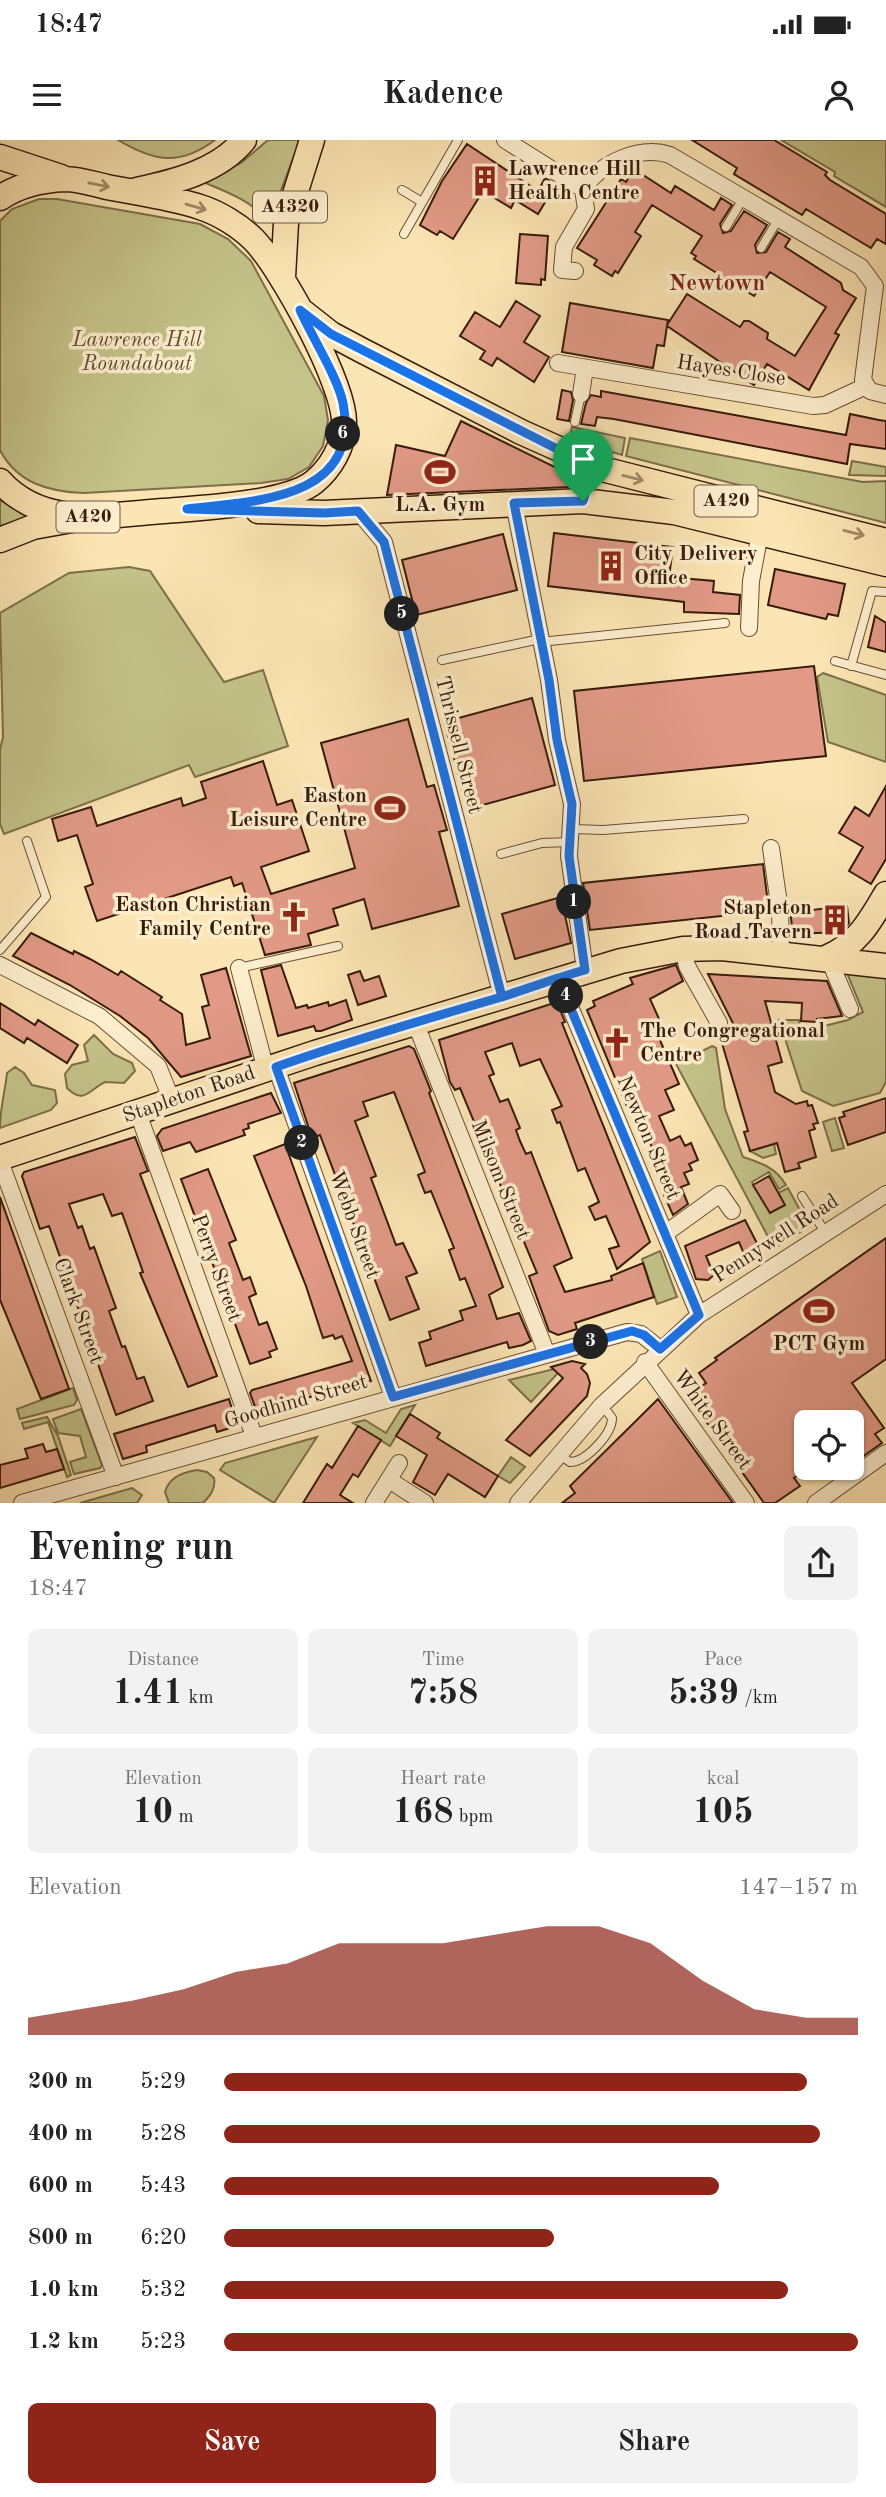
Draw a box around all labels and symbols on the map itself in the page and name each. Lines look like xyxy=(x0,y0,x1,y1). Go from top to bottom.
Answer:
place label: Lawrence Hill Health Centre xyxy=(508,159,641,204)
building icon: Lawrence Hill Health Centre xyxy=(468,164,502,198)
one-way arrow xyxy=(87,179,110,192)
road number: A4320 xyxy=(253,192,327,222)
one-way arrow xyxy=(184,201,206,214)
district label: Newtown xyxy=(669,272,765,295)
park label: Lawrence Hill Roundabout xyxy=(71,330,202,375)
street label: Hayes Close xyxy=(675,352,787,390)
pin: 6 xyxy=(326,416,360,452)
pin xyxy=(553,429,613,501)
sports icon: L.A. Gym xyxy=(423,455,457,489)
one-way arrow xyxy=(621,472,644,485)
road number: A420 xyxy=(694,486,758,516)
place label: L.A. Gym xyxy=(395,495,485,516)
road number: A420 xyxy=(56,502,119,532)
one-way arrow xyxy=(842,527,865,540)
place label: City Delivery Office xyxy=(634,544,758,589)
building icon: City Delivery Office xyxy=(594,549,628,583)
pin: 5 xyxy=(384,596,420,631)
street label: Thrissell Street xyxy=(431,674,485,816)
place label: Easton Leisure Centre xyxy=(229,786,367,831)
sports icon: Easton Leisure Centre xyxy=(373,791,407,825)
pin: 1 xyxy=(556,884,592,920)
place label: Easton Christian Family Centre xyxy=(115,895,271,940)
place label: Stapleton Road Tavern xyxy=(694,898,812,943)
church icon: Easton Christian Family Centre xyxy=(277,900,311,934)
building icon: Stapleton Road Tavern xyxy=(818,903,852,937)
pin: 4 xyxy=(548,978,584,1014)
place label: The Congregational Centre xyxy=(640,1021,825,1066)
church icon: The Congregational Centre xyxy=(600,1026,634,1060)
street label: Stapleton Road xyxy=(120,1062,258,1128)
street label: Newton Street xyxy=(612,1073,684,1203)
street label: Milsom Street xyxy=(467,1117,533,1243)
pin: 2 xyxy=(284,1126,320,1160)
street label: Webb Street xyxy=(325,1168,383,1282)
street label: Pennywell Road xyxy=(709,1191,843,1287)
street label: Perry Street xyxy=(187,1211,245,1325)
street label: Clark Street xyxy=(49,1255,107,1367)
sports icon: PCT Gym xyxy=(802,1294,836,1328)
pin: 3 xyxy=(574,1324,608,1360)
place label: PCT Gym xyxy=(773,1334,865,1355)
street label: White Street xyxy=(669,1366,755,1474)
street label: Goodhind Street xyxy=(222,1372,370,1432)

